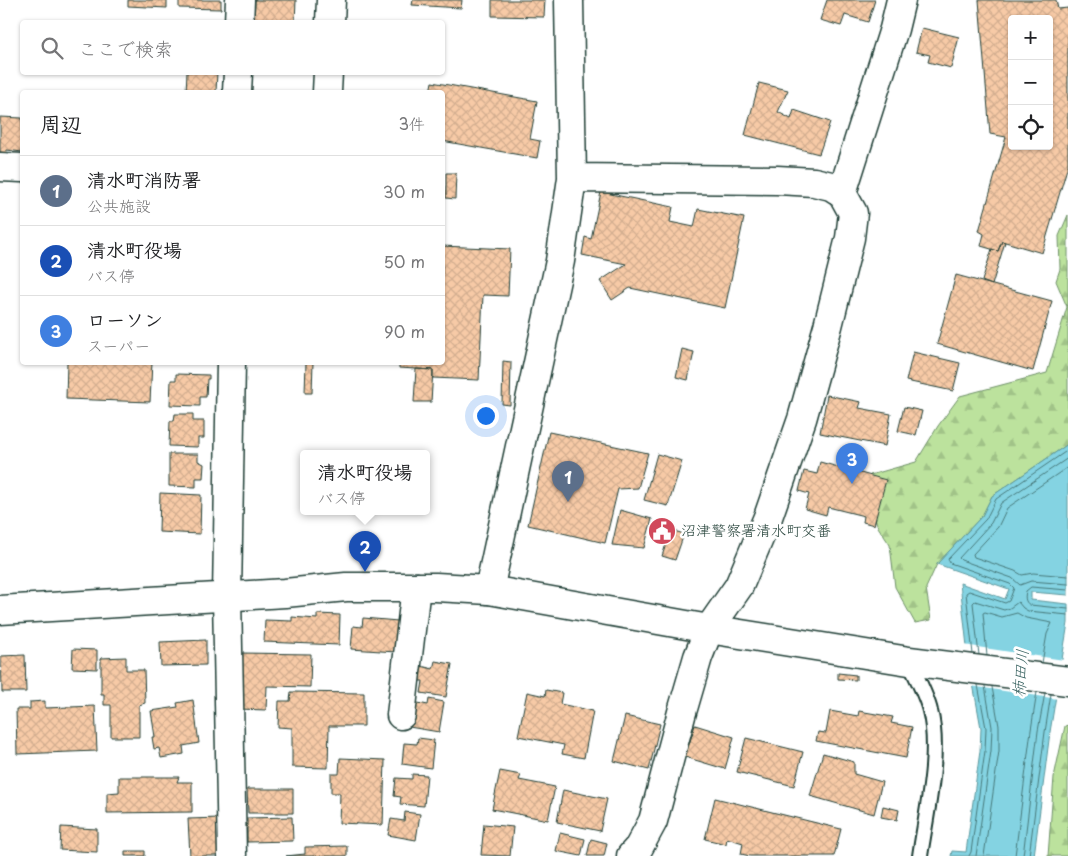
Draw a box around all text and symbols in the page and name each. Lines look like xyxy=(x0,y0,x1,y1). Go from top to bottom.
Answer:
map controls xyxy=(1008,15,1053,150)
button: + xyxy=(1008,15,1053,60)
search box xyxy=(20,20,445,75)
icon: search xyxy=(38,34,66,62)
text: ここで検索 xyxy=(78,34,173,62)
button: − xyxy=(1008,60,1053,105)
button: locate xyxy=(1008,105,1053,150)
text: 周辺 xyxy=(40,107,82,139)
text: 3件 xyxy=(398,111,425,135)
text: 清水町消防署 xyxy=(87,165,201,193)
text: 1 xyxy=(52,179,60,203)
text: 30 m xyxy=(383,179,425,203)
text: 公共施設 xyxy=(87,193,151,217)
text: 清水町役場 xyxy=(87,235,182,263)
text: 2 xyxy=(50,249,62,273)
text: 50 m xyxy=(384,249,425,273)
text: バス停 xyxy=(87,263,135,287)
text: ローソン xyxy=(87,305,163,333)
text: 3 xyxy=(51,319,61,343)
text: 90 m xyxy=(384,319,425,343)
text: スーパー xyxy=(87,333,150,357)
your location xyxy=(473,403,499,429)
pin: 3 xyxy=(836,443,868,484)
popup xyxy=(300,450,430,515)
text: 清水町役場 xyxy=(317,457,413,485)
pin: 1 xyxy=(552,461,584,502)
text: バス停 xyxy=(317,485,366,509)
public building icon: 沼津警察署清水町交番 xyxy=(647,516,677,546)
place label: 沼津警察署清水町交番 xyxy=(681,518,831,541)
pin: 2 xyxy=(349,531,381,572)
water label: 柿田川 xyxy=(1005,648,1033,698)

